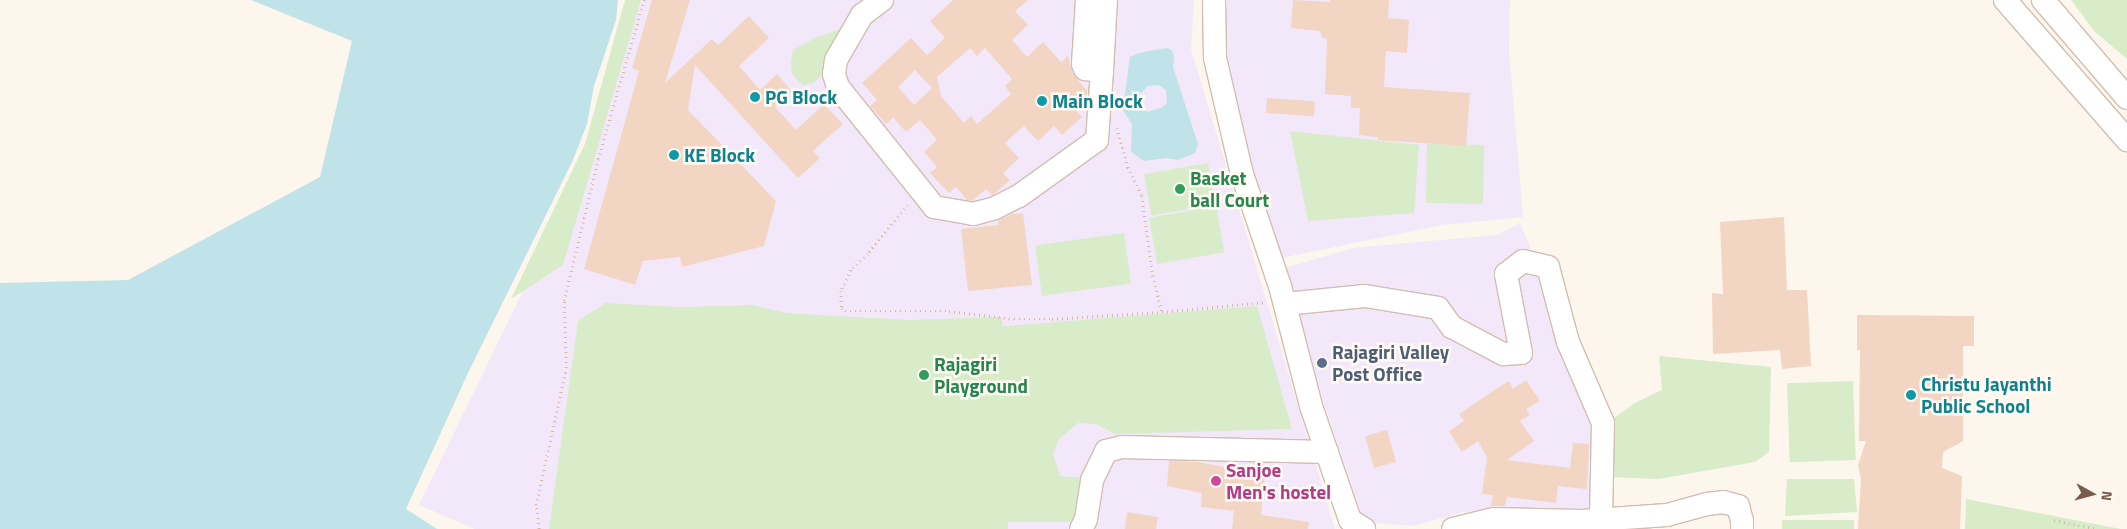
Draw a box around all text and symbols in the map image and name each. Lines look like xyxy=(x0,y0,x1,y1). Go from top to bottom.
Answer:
place label: PG Block xyxy=(765,86,837,108)
place label: Main Block xyxy=(1052,90,1143,112)
marker: PG Block xyxy=(749,91,761,103)
marker: Main Block xyxy=(1036,95,1048,107)
place label: KE Block xyxy=(684,144,755,166)
marker: KE Block xyxy=(668,149,680,161)
place label: Basket ball Court xyxy=(1190,167,1269,211)
marker: Basket ball Court xyxy=(1174,183,1186,195)
place label: Rajagiri Valley Post Office xyxy=(1332,341,1449,385)
place label: Rajagiri Playground xyxy=(934,353,1028,397)
marker: Rajagiri Valley Post Office xyxy=(1316,357,1328,369)
marker: Rajagiri Playground xyxy=(918,369,930,381)
place label: Christu Jayanthi Public School xyxy=(1921,373,2052,417)
marker: Christu Jayanthi Public School xyxy=(1905,389,1917,401)
place label: Sanjoe Men's hostel xyxy=(1226,459,1331,503)
north arrow xyxy=(2067,469,2117,519)
marker: Sanjoe Men's hostel xyxy=(1210,475,1222,487)
text: N xyxy=(2096,490,2118,502)

